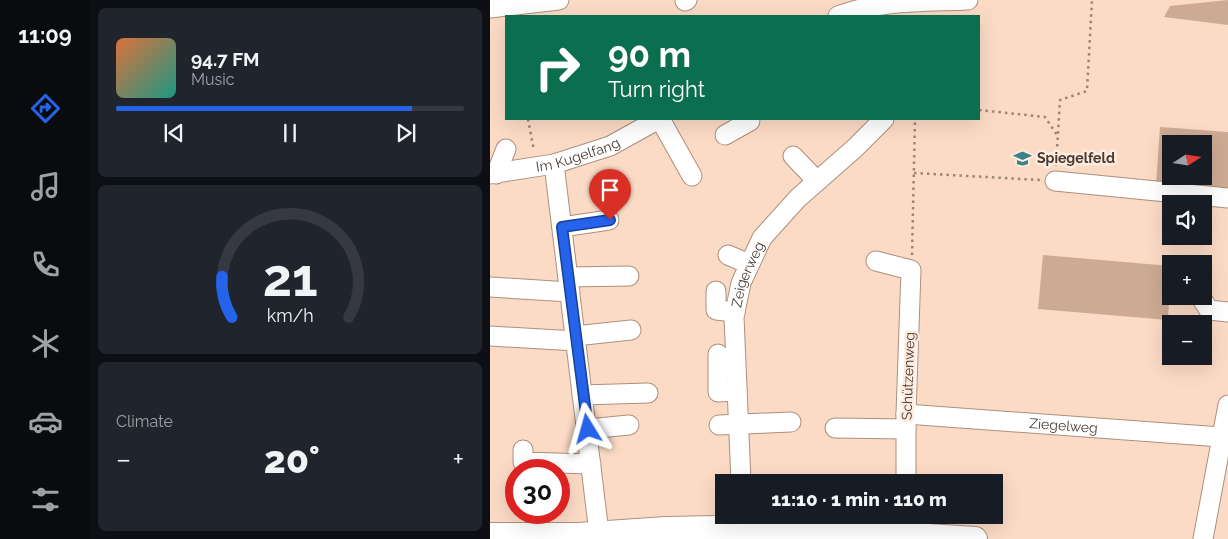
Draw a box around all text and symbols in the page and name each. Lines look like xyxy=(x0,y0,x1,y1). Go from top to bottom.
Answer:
text: 11:09 xyxy=(18,22,72,48)
text: 90 m xyxy=(608,34,691,75)
icon: right xyxy=(525,35,590,100)
text: 94.7 FM xyxy=(191,48,260,70)
text: Music xyxy=(191,70,235,89)
text: Turn right xyxy=(608,76,705,102)
icon: directions xyxy=(28,91,63,126)
icon: previous xyxy=(160,119,188,147)
icon: pause xyxy=(276,119,304,147)
icon: next xyxy=(392,119,420,147)
street label: Im Kugelfang xyxy=(535,134,622,175)
north arrow xyxy=(1162,135,1212,185)
map controls xyxy=(1162,135,1212,365)
school or university icon: Spiegelfeld xyxy=(1013,148,1033,168)
place label: Spiegelfeld xyxy=(1037,150,1115,166)
icon: music xyxy=(28,169,63,204)
pin xyxy=(589,169,631,220)
icon: arrive xyxy=(596,176,624,204)
button: sound xyxy=(1162,195,1212,245)
street label: Zeigerweg xyxy=(728,239,767,309)
icon: phone xyxy=(28,247,63,282)
text: 21 xyxy=(262,247,318,308)
button: + xyxy=(1162,255,1212,305)
text: km/h xyxy=(266,305,314,326)
button: − xyxy=(1162,315,1212,365)
icon: climate xyxy=(28,326,63,361)
street label: Schützenweg xyxy=(898,332,918,420)
position arrow xyxy=(561,402,613,454)
icon: car xyxy=(28,404,63,439)
text: Climate xyxy=(116,412,173,431)
street label: Ziegelweg xyxy=(1029,415,1098,436)
text: 20° xyxy=(264,437,320,482)
text: − xyxy=(116,443,131,476)
text: + xyxy=(452,443,464,476)
speed limit sign: 30 xyxy=(505,459,570,524)
icon: filters xyxy=(28,482,63,517)
text: 11:10 · 1 min · 110 m xyxy=(771,488,947,510)

